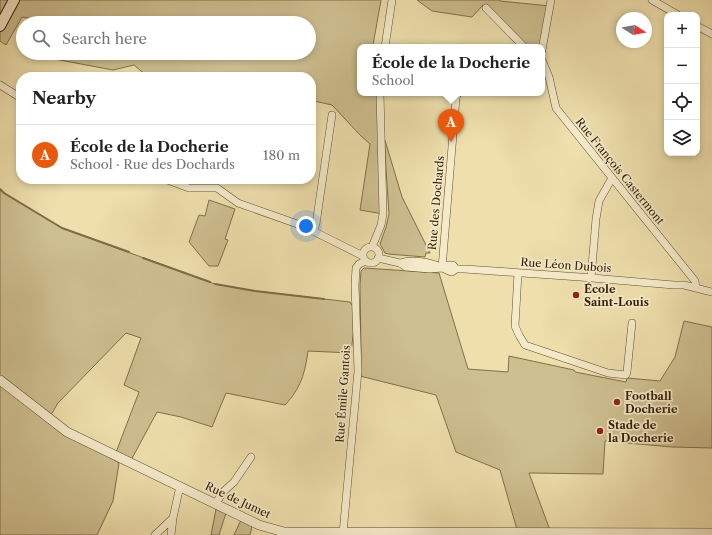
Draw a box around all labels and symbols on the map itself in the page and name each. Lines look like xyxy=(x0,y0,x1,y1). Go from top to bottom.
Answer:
north arrow xyxy=(616,12,652,48)
pin: A xyxy=(438,109,464,142)
street label: Rue François Castermont xyxy=(573,115,667,227)
street label: Rue des Dochards xyxy=(425,155,447,251)
your location xyxy=(296,216,316,236)
street label: Rue Léon Dubois xyxy=(520,255,612,275)
place label: École Saint-Louis xyxy=(584,282,649,309)
marker: École Saint-Louis xyxy=(571,290,581,300)
street label: Rue Émile Gantois xyxy=(333,345,353,443)
place label: Football Docherie xyxy=(625,389,678,416)
marker: Football Docherie xyxy=(612,397,622,407)
place label: Stade de la Docherie xyxy=(608,418,674,445)
marker: Stade de la Docherie xyxy=(595,426,605,436)
street label: Rue de Jumet xyxy=(203,479,273,521)

